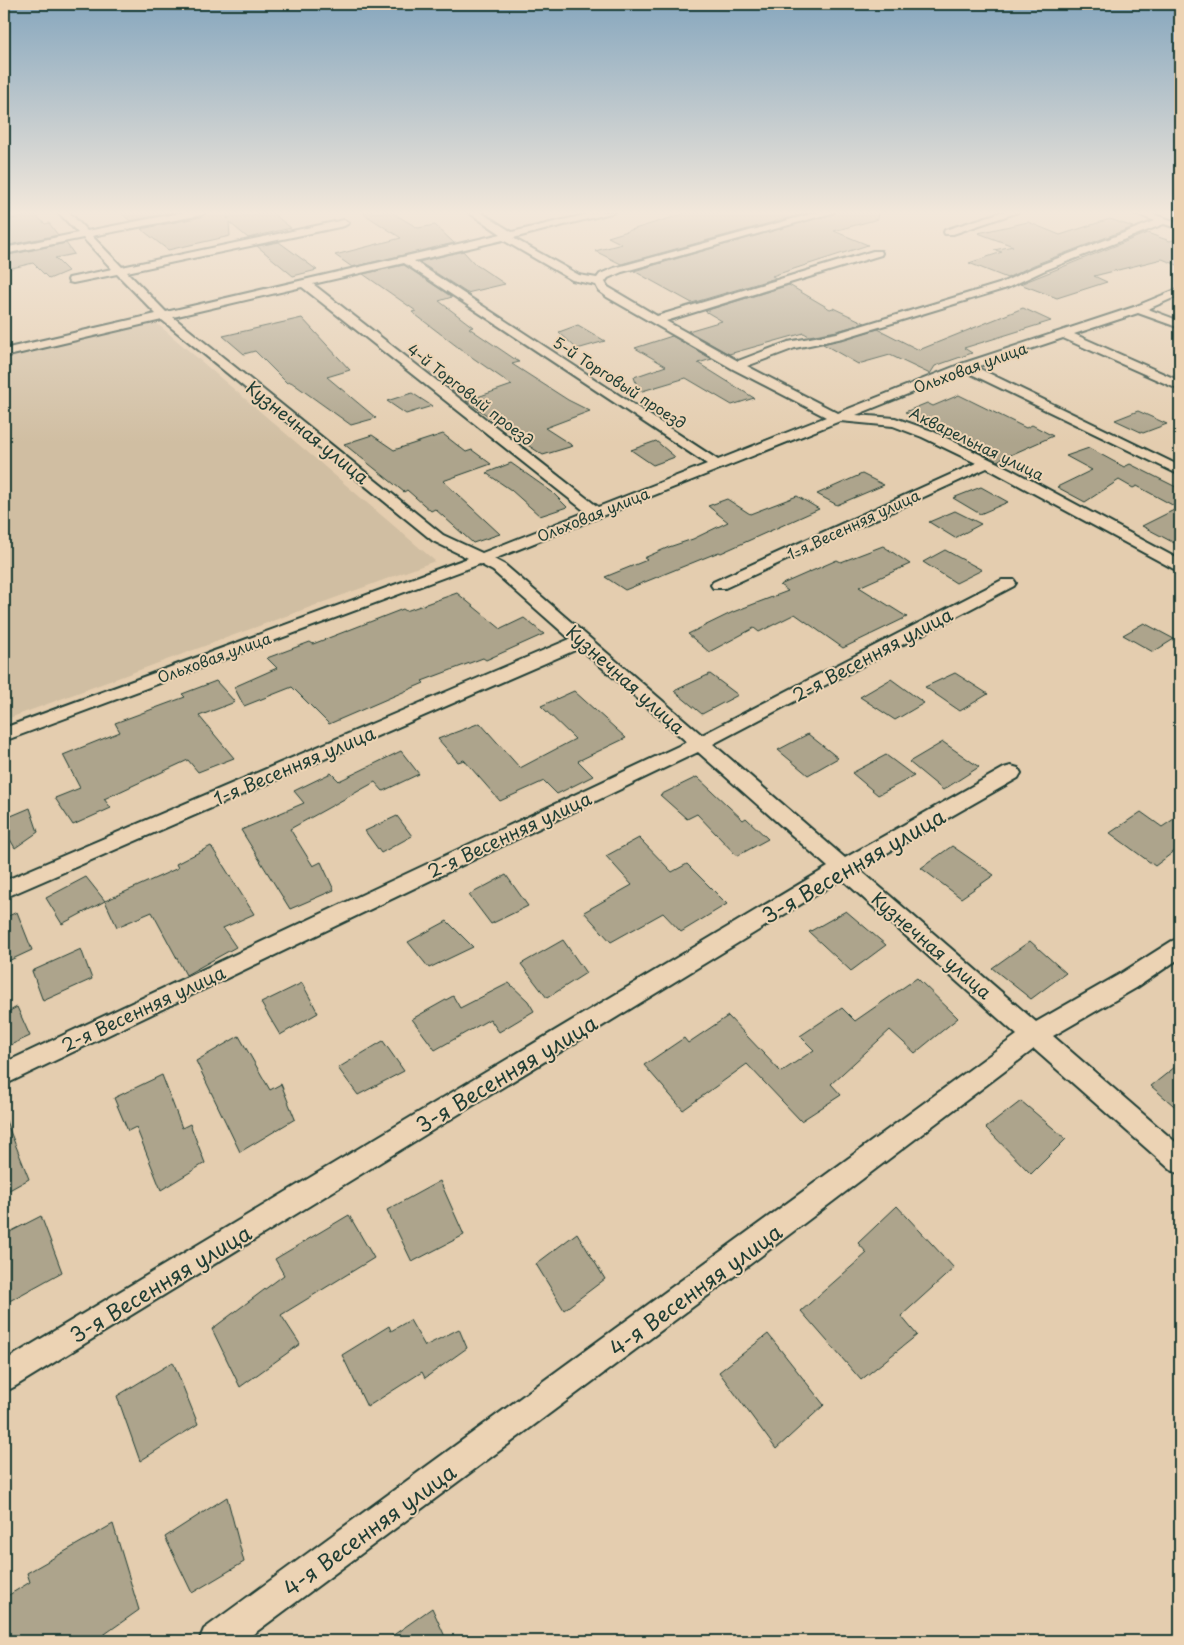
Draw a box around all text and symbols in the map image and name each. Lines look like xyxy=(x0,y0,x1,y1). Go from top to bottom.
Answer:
street label: 5-й Торговый проезд xyxy=(549,330,691,434)
street label: Ольховая улица xyxy=(910,336,1031,398)
street label: 4-й Торговый проезд xyxy=(403,337,539,451)
street label: Кузнечная улица xyxy=(241,374,376,491)
street label: Акварельная улица xyxy=(906,400,1049,486)
street label: Ольховая улица xyxy=(533,481,653,547)
street label: 1-я Весенняя улица xyxy=(783,483,924,565)
street label: 2-я Весенняя улица xyxy=(787,600,958,708)
street label: Кузнечная улица xyxy=(561,618,692,740)
street label: Ольховая улица xyxy=(154,626,275,688)
street label: 1-я Весенняя улица xyxy=(209,718,380,811)
street label: 2-я Весенняя улица xyxy=(423,784,596,884)
street label: 3-я Весенняя улица xyxy=(755,799,951,931)
street label: Кузнечная улица xyxy=(866,885,999,1005)
street label: 2-я Весенняя улица xyxy=(57,958,230,1058)
street label: 3-я Весенняя улица xyxy=(409,1006,604,1140)
street label: 4-я Весенняя улица xyxy=(602,1215,789,1363)
street label: 3-я Весенняя улица xyxy=(63,1216,258,1350)
street label: 4-я Весенняя улица xyxy=(276,1455,463,1603)

